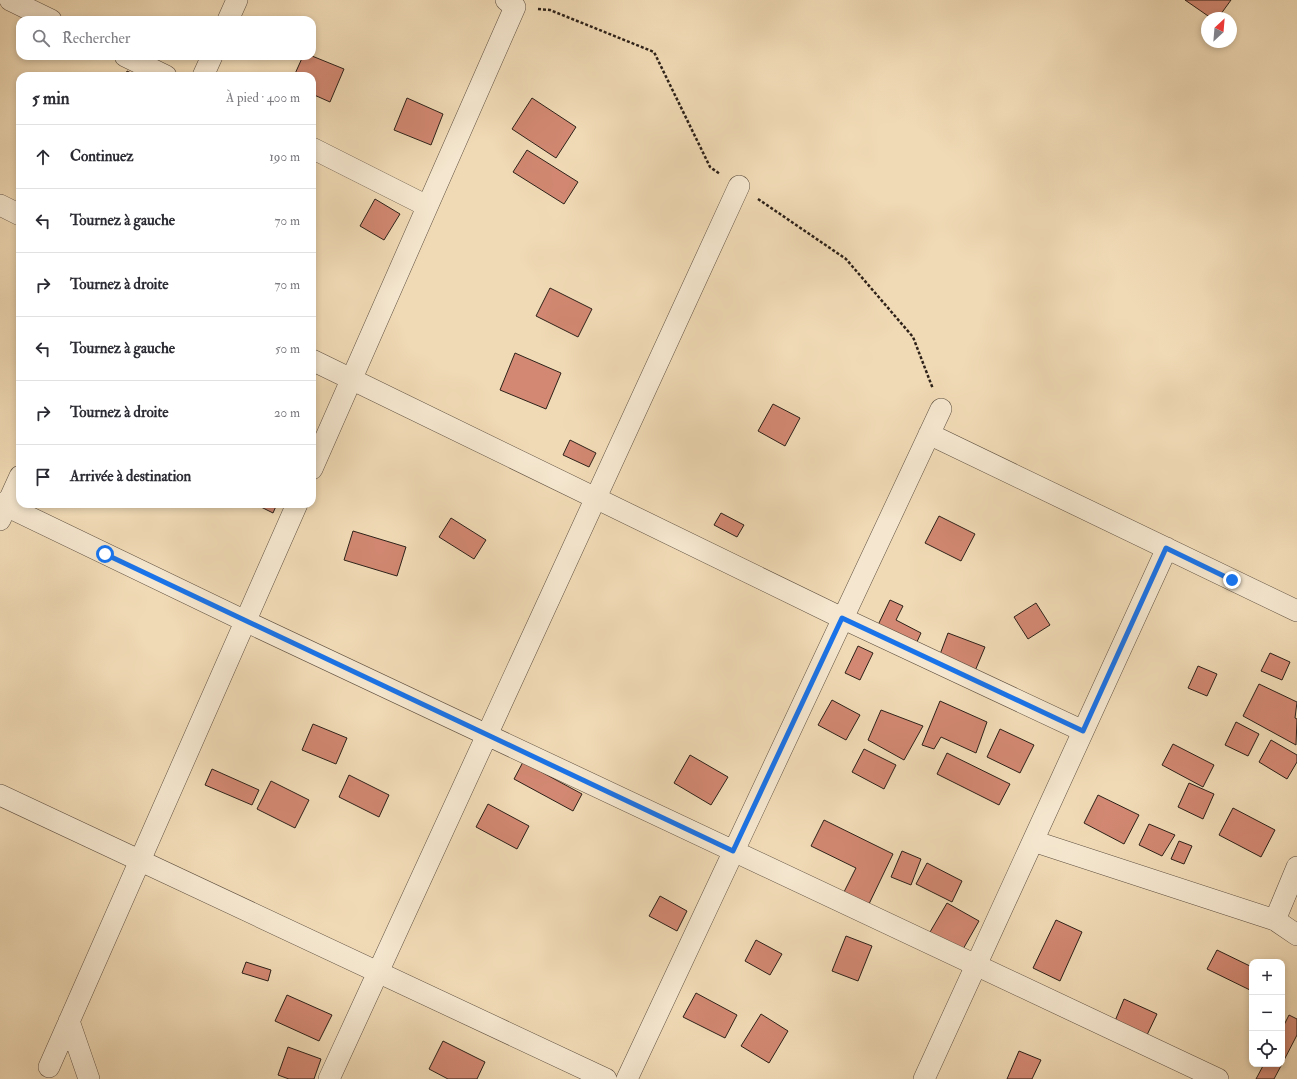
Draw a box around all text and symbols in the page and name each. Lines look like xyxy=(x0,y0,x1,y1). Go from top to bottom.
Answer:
north arrow xyxy=(1201,12,1237,48)
search box xyxy=(16,16,316,60)
icon: search xyxy=(30,27,52,49)
text: Rechercher xyxy=(62,29,130,48)
text: 5 min xyxy=(32,88,70,109)
text: À pied · 400 m xyxy=(226,90,300,106)
icon: ahead xyxy=(32,146,54,168)
text: Continuez xyxy=(70,147,134,166)
text: 190 m xyxy=(269,149,300,165)
icon: left xyxy=(32,210,54,232)
text: Tournez à gauche xyxy=(70,211,175,230)
text: 70 m xyxy=(275,213,300,229)
icon: right xyxy=(32,274,54,296)
text: Tournez à droite xyxy=(70,275,169,294)
text: 70 m xyxy=(275,277,300,293)
icon: left xyxy=(32,338,54,360)
text: Tournez à gauche xyxy=(70,339,175,358)
text: 50 m xyxy=(275,341,300,357)
icon: right xyxy=(32,402,54,424)
text: Tournez à droite xyxy=(70,403,169,422)
text: 20 m xyxy=(274,405,300,421)
icon: arrive xyxy=(32,466,54,488)
text: Arrivée à destination xyxy=(70,467,191,486)
route start xyxy=(96,545,114,563)
route end xyxy=(1223,571,1241,589)
map controls xyxy=(1249,959,1285,1067)
button: + xyxy=(1249,959,1285,995)
button: − xyxy=(1249,995,1285,1031)
button: locate xyxy=(1249,1031,1285,1067)

